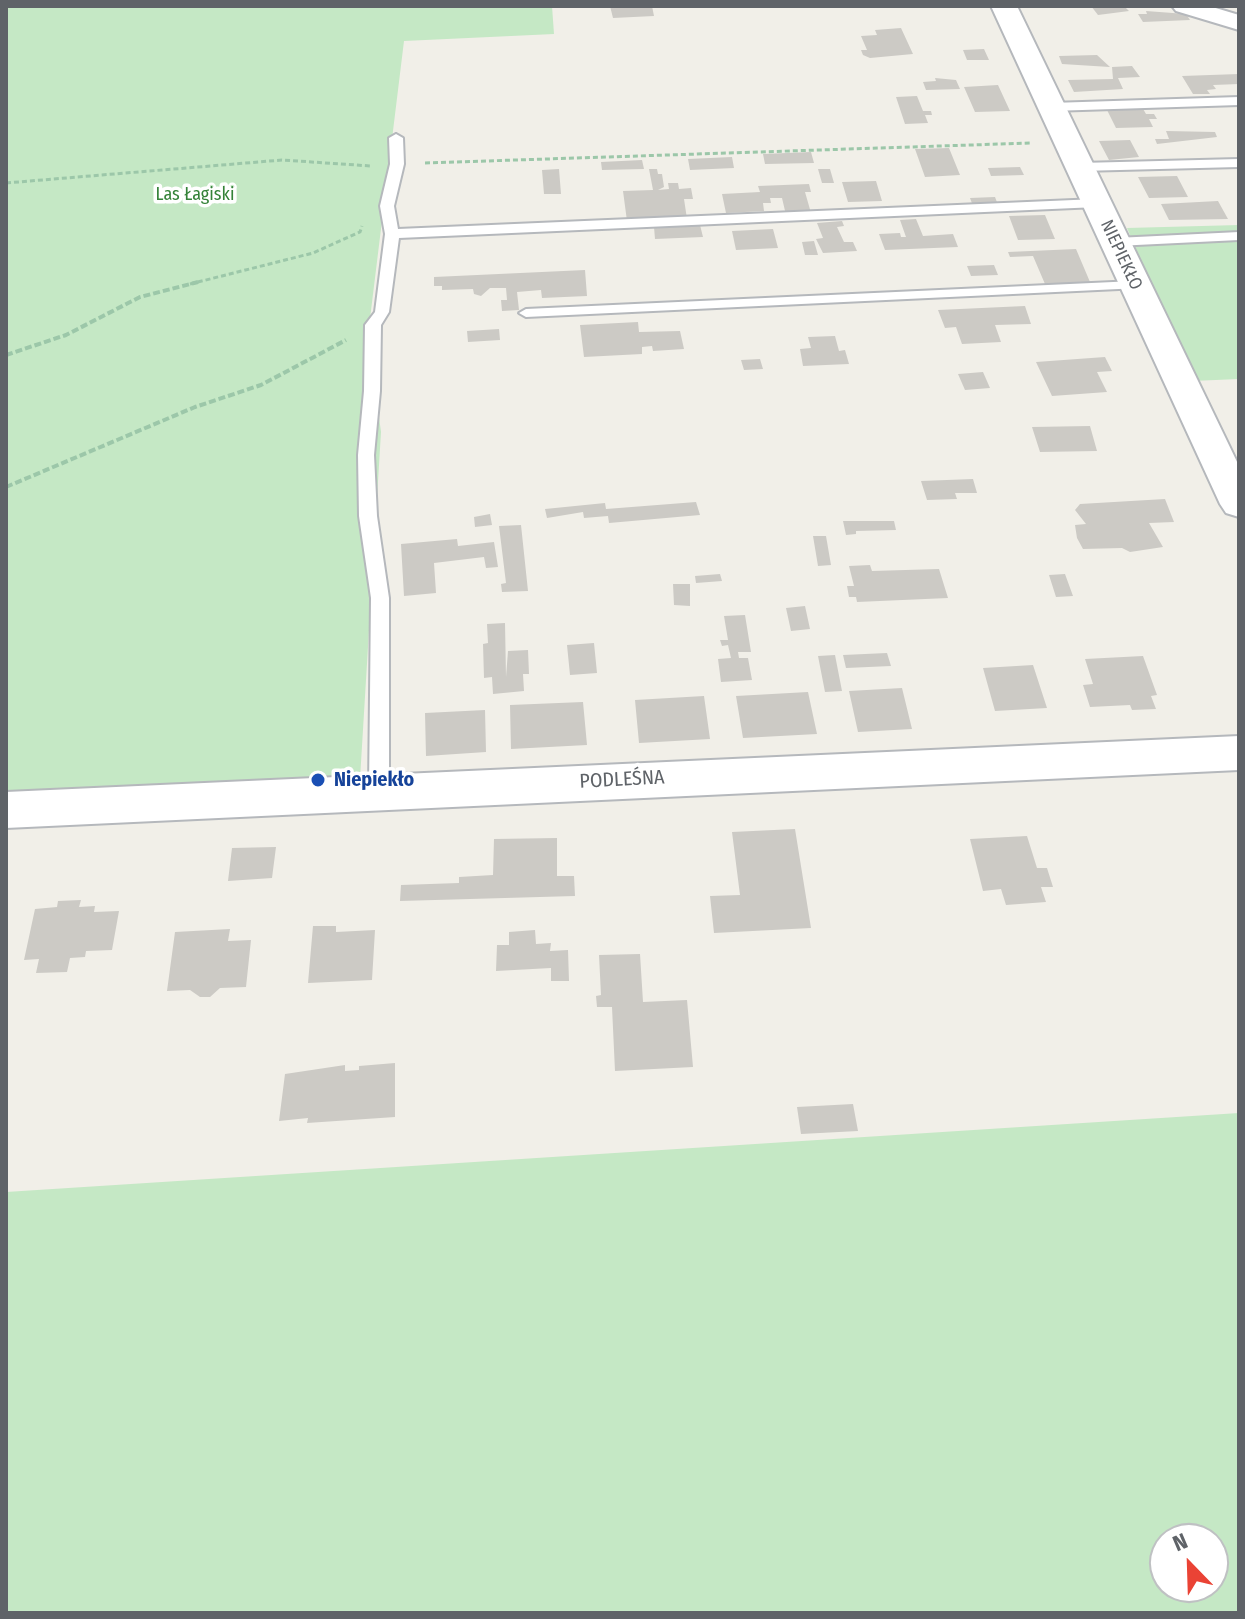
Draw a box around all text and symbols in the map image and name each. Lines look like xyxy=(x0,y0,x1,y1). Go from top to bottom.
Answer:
park label: Las Łagiski xyxy=(156,184,234,206)
street label: NIEPIEKŁO xyxy=(1095,216,1147,294)
street label: PODLEŚNA xyxy=(579,766,665,794)
place label: Niepiekło xyxy=(334,768,414,792)
marker: Niepiekło xyxy=(309,771,327,789)
north arrow xyxy=(1149,1523,1229,1603)
text: N xyxy=(1169,1527,1192,1557)

